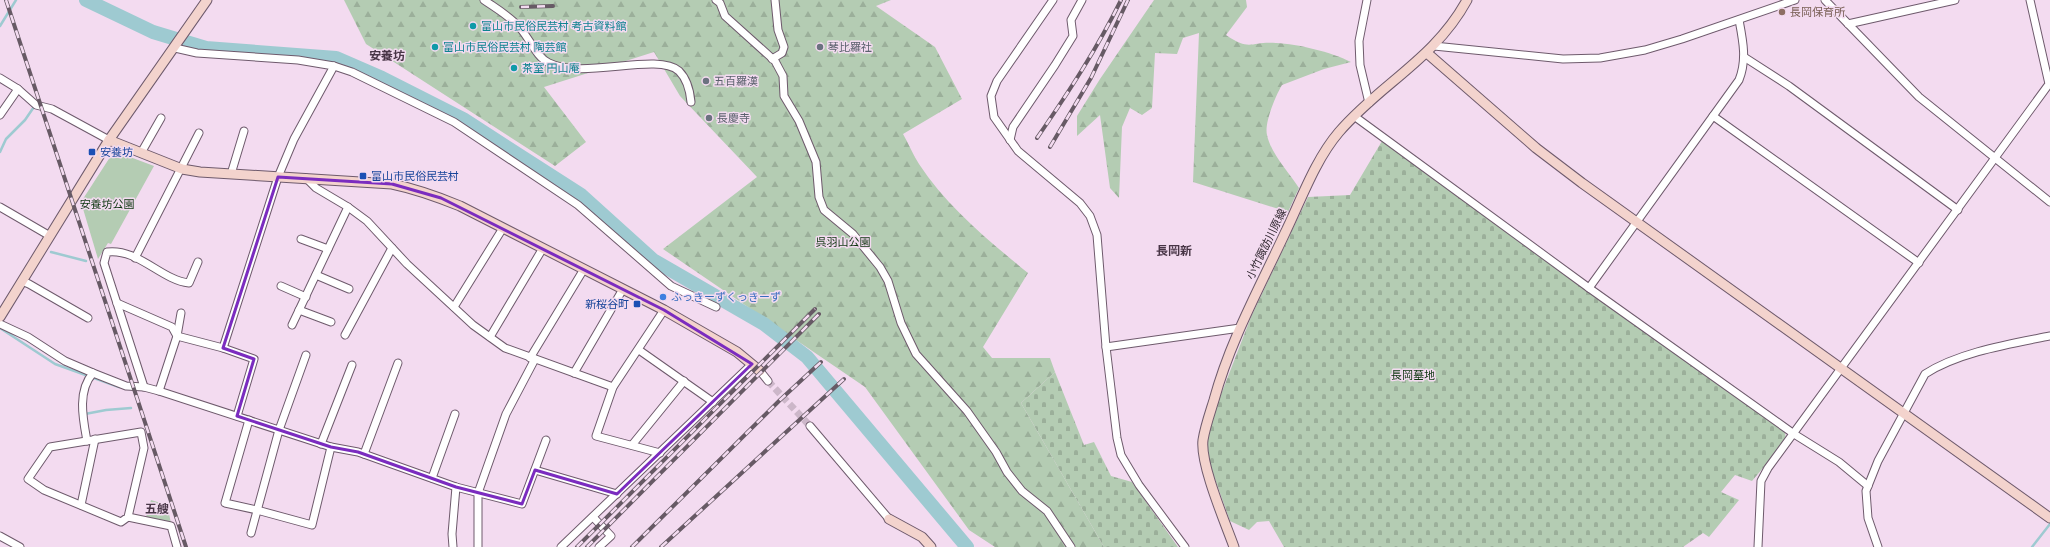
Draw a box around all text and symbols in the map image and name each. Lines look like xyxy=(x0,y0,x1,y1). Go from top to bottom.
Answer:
place label: 長岡保育所 xyxy=(1790,6,1846,19)
marker: 長岡保育所 xyxy=(1777,7,1787,17)
place label: 富山市民俗民芸村 考古資料館 xyxy=(481,20,627,33)
marker: 富山市民俗民芸村 考古資料館 xyxy=(468,21,478,31)
place label: 富山市民俗民芸村 陶芸館 xyxy=(443,41,567,54)
place label: 琴比羅社 xyxy=(828,41,872,54)
marker: 富山市民俗民芸村 陶芸館 xyxy=(430,42,440,52)
marker: 琴比羅社 xyxy=(815,42,825,52)
district label: 安養坊 xyxy=(369,49,405,63)
place label: 茶室 円山庵 xyxy=(522,62,580,75)
marker: 茶室 円山庵 xyxy=(509,63,519,73)
place label: 五百羅漢 xyxy=(714,75,758,88)
marker: 五百羅漢 xyxy=(701,76,711,86)
place label: 長慶寺 xyxy=(717,112,750,125)
marker: 長慶寺 xyxy=(704,113,714,123)
place label: 安養坊 xyxy=(100,146,133,159)
marker: 安養坊 xyxy=(87,147,97,157)
place label: 富山市民俗民芸村 xyxy=(371,170,459,183)
marker: 富山市民俗民芸村 xyxy=(358,171,368,181)
park label: 安養坊公園 xyxy=(80,198,135,211)
street label: 小竹諏訪川原線 xyxy=(1244,207,1289,282)
park label: 呉羽山公園 xyxy=(816,236,871,249)
district label: 長岡新 xyxy=(1156,244,1192,258)
place label: ふっきーずくっきーず xyxy=(671,291,781,304)
marker: ふっきーずくっきーず xyxy=(658,292,668,302)
place label: 新桜谷町 xyxy=(585,298,629,311)
marker: 新桜谷町 xyxy=(632,299,642,309)
park label: 長岡墓地 xyxy=(1391,369,1435,382)
district label: 五艘 xyxy=(145,502,169,516)

